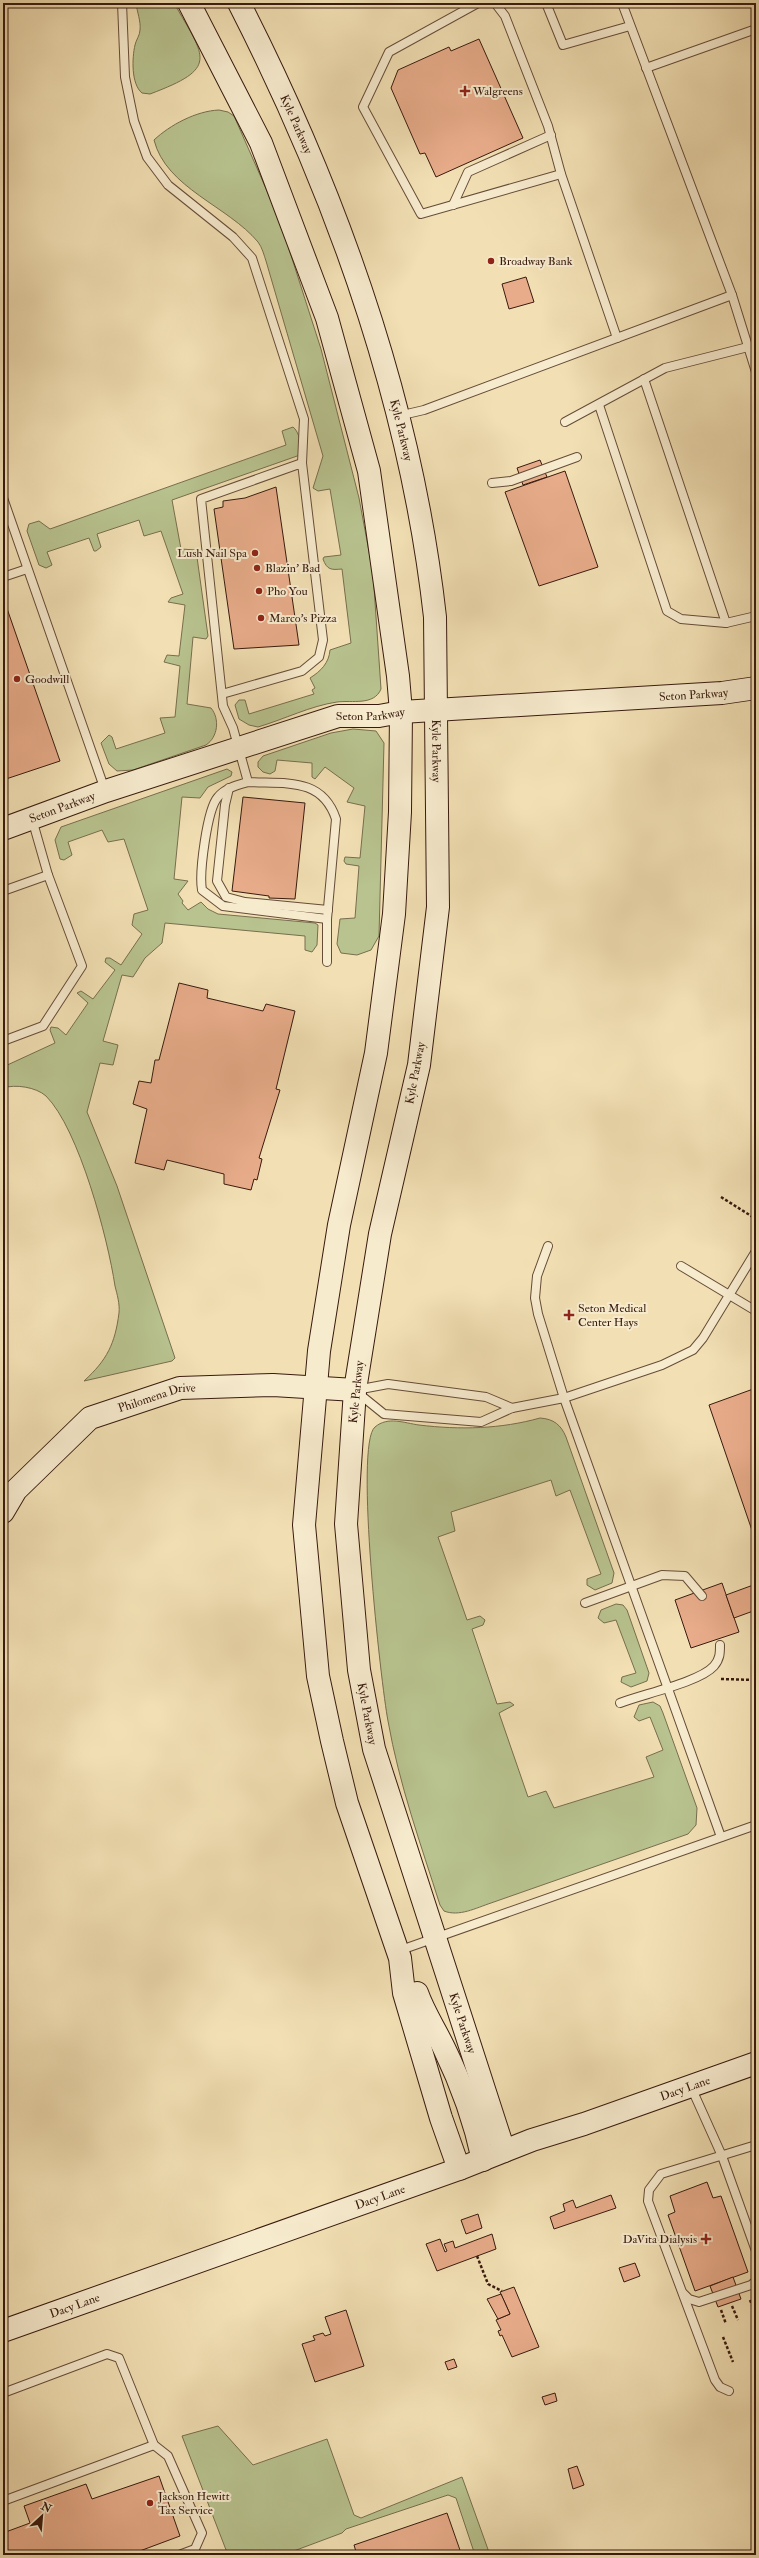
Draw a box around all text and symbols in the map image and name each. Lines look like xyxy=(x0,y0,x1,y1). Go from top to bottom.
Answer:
place label: Walgreens xyxy=(472,84,523,99)
marker: Walgreens xyxy=(460,86,470,96)
street label: Kyle Parkway xyxy=(276,92,316,157)
place label: Broadway Bank xyxy=(499,254,573,269)
marker: Broadway Bank xyxy=(486,256,496,266)
street label: Kyle Parkway xyxy=(386,398,416,463)
place label: Lush Nail Spa xyxy=(177,546,248,561)
marker: Lush Nail Spa xyxy=(250,548,260,558)
place label: Blazin' Bad xyxy=(265,561,320,576)
marker: Blazin' Bad xyxy=(252,563,262,573)
place label: Pho You xyxy=(267,584,308,599)
marker: Pho You xyxy=(254,586,264,596)
place label: Marco's Pizza xyxy=(269,611,338,626)
marker: Marco's Pizza xyxy=(256,613,266,623)
place label: Goodwill xyxy=(25,672,69,687)
marker: Goodwill xyxy=(12,674,22,684)
street label: Seton Parkway xyxy=(659,685,730,705)
street label: Seton Parkway xyxy=(336,705,406,724)
street label: Kyle Parkway xyxy=(428,719,444,783)
street label: Seton Parkway xyxy=(27,788,98,827)
street label: Kyle Parkway xyxy=(402,1040,429,1105)
place label: Seton Medical Center Hays xyxy=(578,1301,646,1330)
marker: Seton Medical Center Hays xyxy=(563,1309,575,1321)
street label: Kyle Parkway xyxy=(346,1359,367,1424)
street label: Philomena Drive xyxy=(116,1380,196,1416)
street label: Kyle Parkway xyxy=(354,1681,380,1747)
street label: Kyle Parkway xyxy=(445,1991,479,2056)
street label: Dacy Lane xyxy=(658,2073,712,2104)
street label: Dacy Lane xyxy=(353,2182,407,2213)
place label: DaVita Dialysis xyxy=(623,2232,697,2247)
marker: DaVita Dialysis xyxy=(700,2233,712,2245)
street label: Dacy Lane xyxy=(48,2290,102,2322)
place label: Jackson Hewitt Tax Service xyxy=(157,2489,230,2518)
north arrow xyxy=(22,2496,62,2536)
marker: Jackson Hewitt Tax Service xyxy=(145,2498,155,2508)
text: N xyxy=(38,2499,54,2516)

